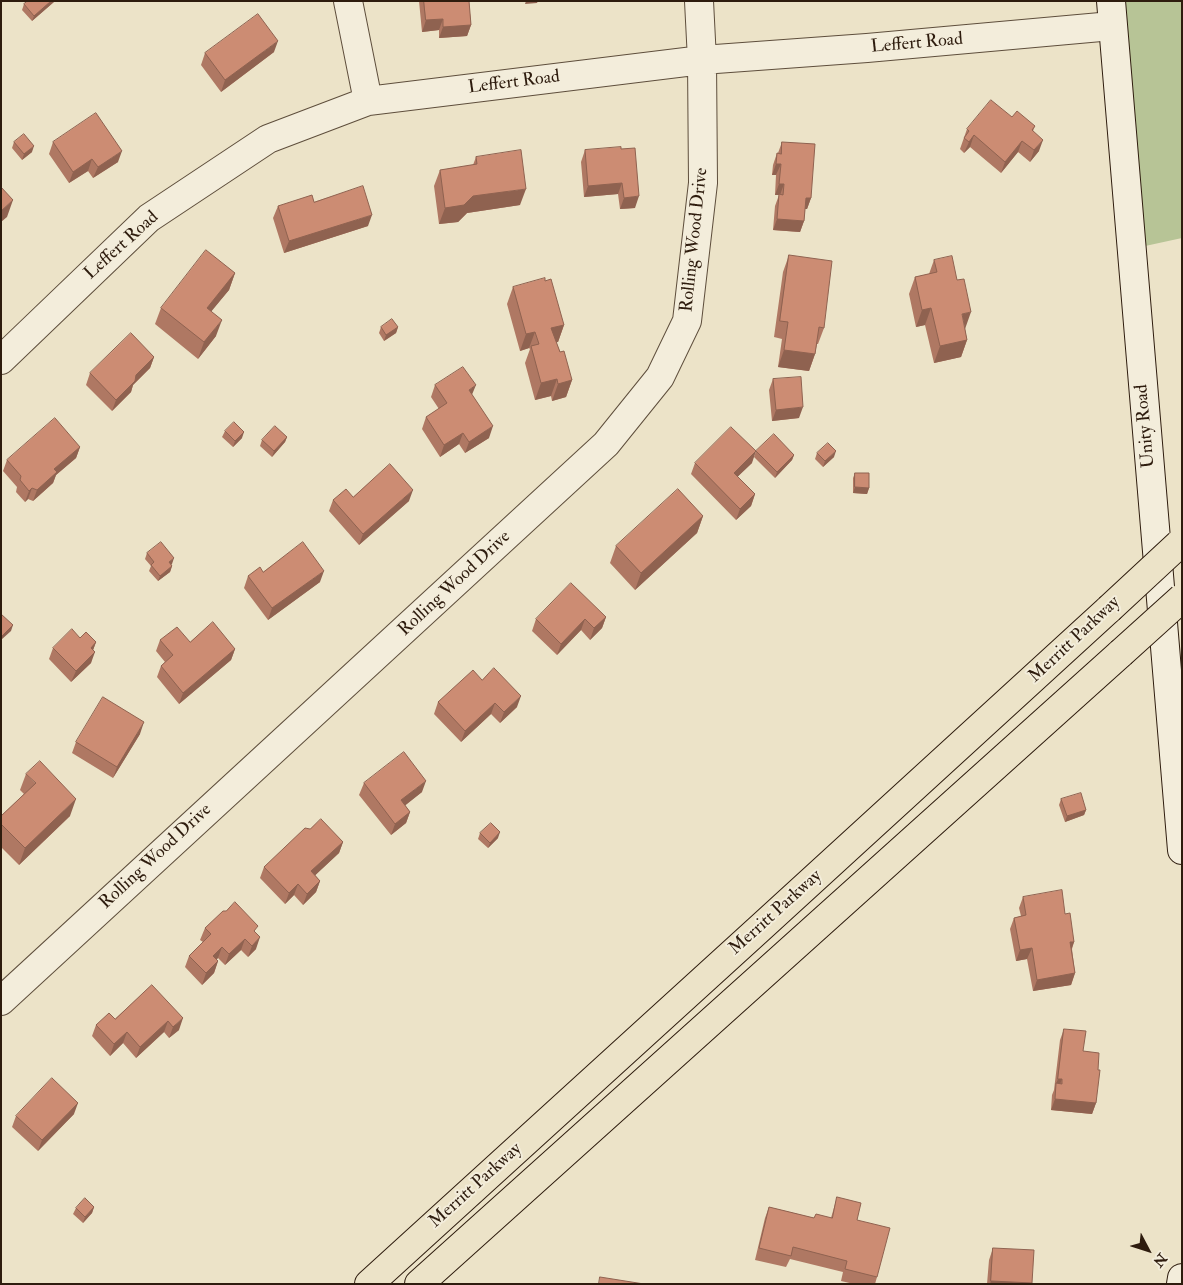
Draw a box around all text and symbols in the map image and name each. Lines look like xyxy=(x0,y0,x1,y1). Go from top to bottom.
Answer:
street label: Leffert Road xyxy=(870,29,964,59)
street label: Leffert Road xyxy=(467,67,561,99)
street label: Rolling Wood Drive xyxy=(677,167,713,313)
street label: Leffert Road xyxy=(80,207,164,285)
street label: Unity Road xyxy=(1132,383,1160,469)
street label: Rolling Wood Drive xyxy=(395,527,515,641)
street label: Merritt Parkway xyxy=(1025,592,1125,688)
street label: Rolling Wood Drive xyxy=(96,800,216,914)
street label: Merritt Parkway xyxy=(725,866,827,960)
street label: Merritt Parkway xyxy=(425,1139,527,1233)
north arrow xyxy=(1123,1225,1173,1275)
text: N xyxy=(1149,1250,1170,1270)

